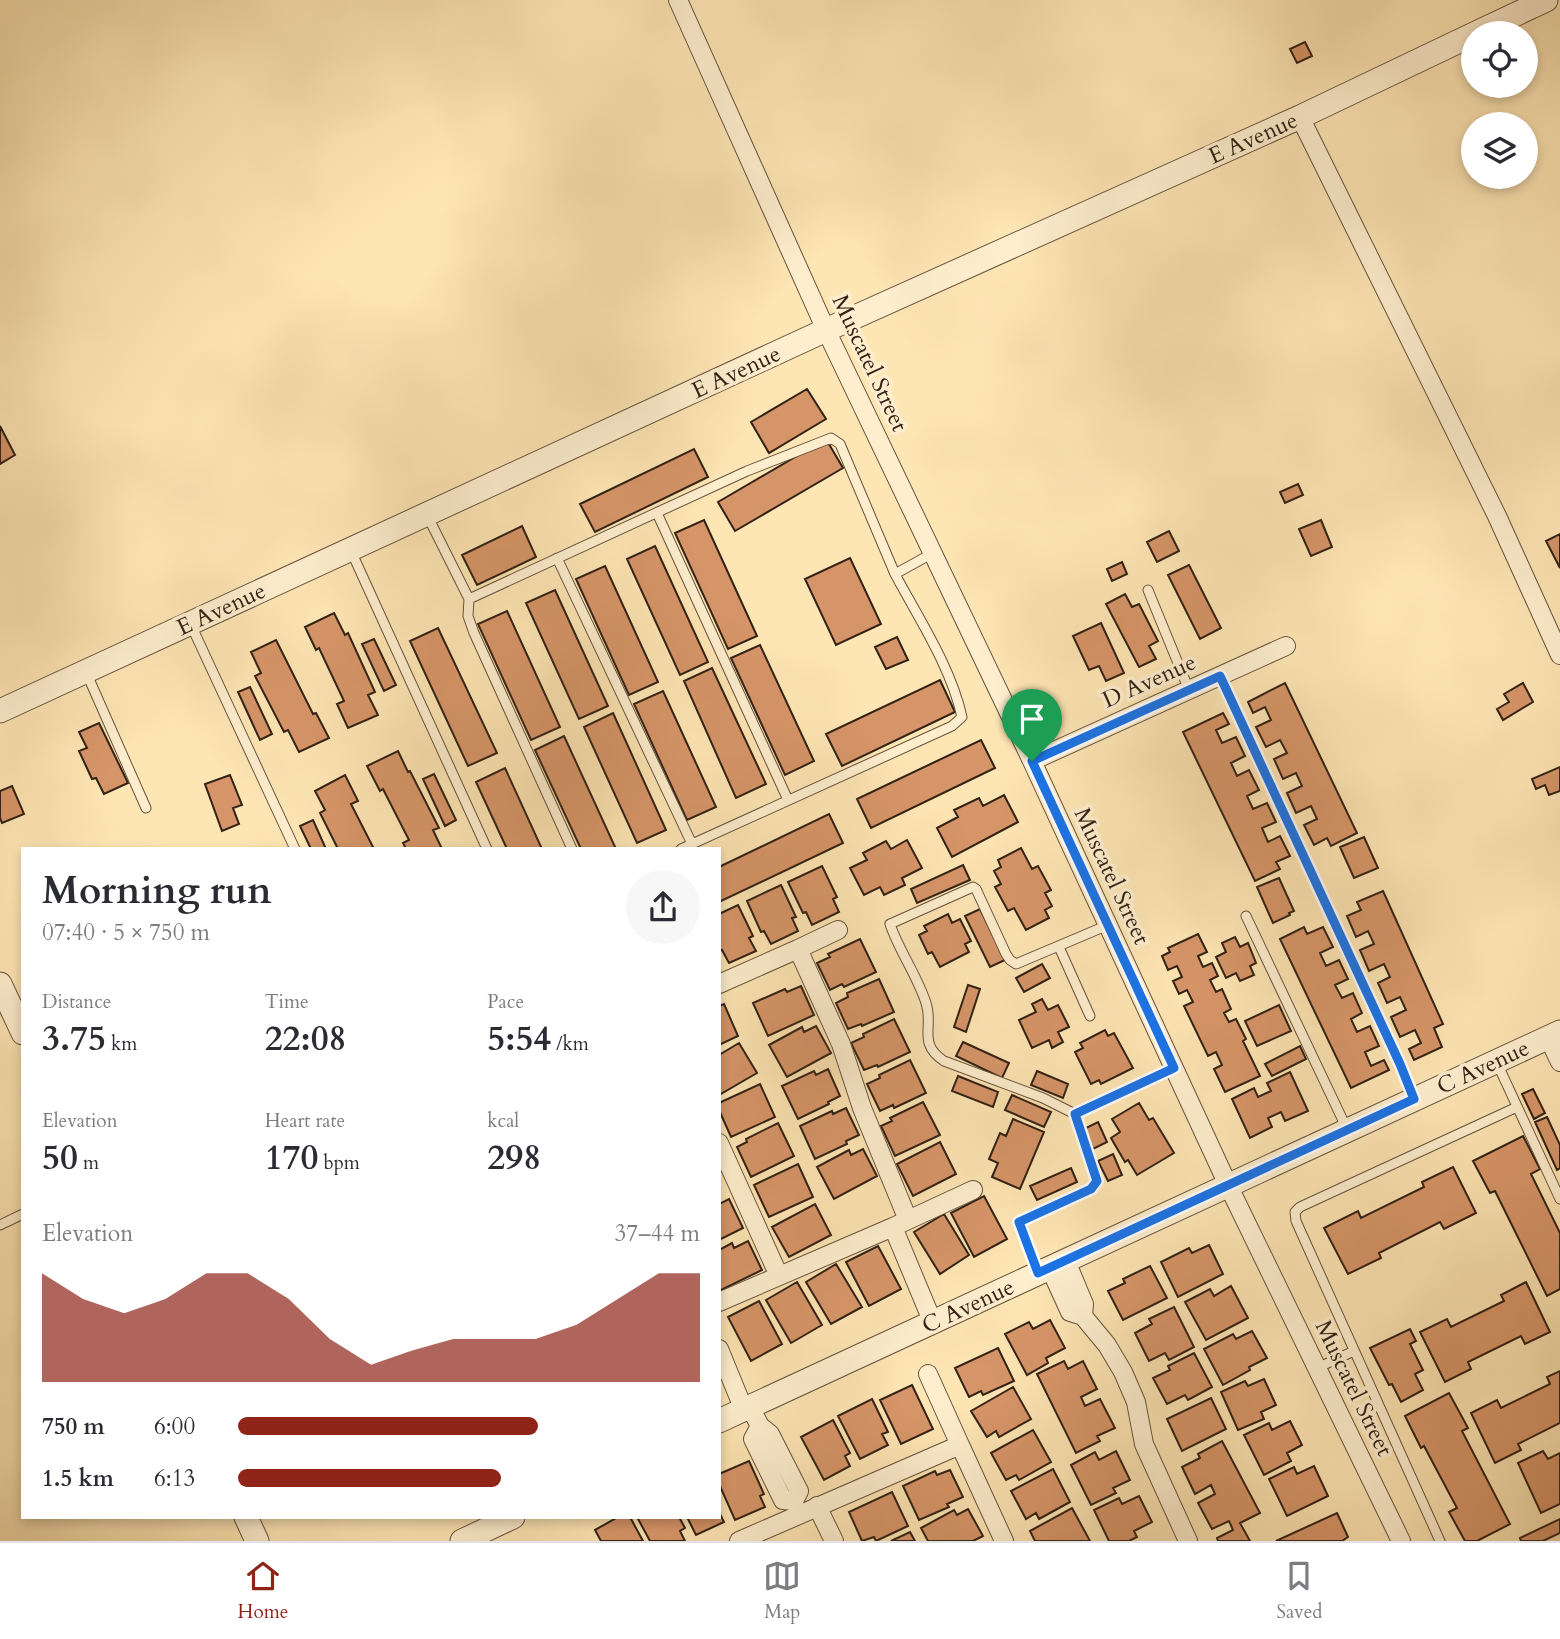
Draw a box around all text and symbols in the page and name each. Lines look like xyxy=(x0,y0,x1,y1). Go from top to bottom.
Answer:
map controls xyxy=(1461,21,1538,189)
button: locate xyxy=(1461,21,1538,98)
street label: E Avenue xyxy=(1203,105,1303,171)
button: layers xyxy=(1461,112,1538,189)
street label: Muscatel Street xyxy=(825,290,915,436)
street label: E Avenue xyxy=(686,338,786,406)
street label: E Avenue xyxy=(171,575,271,643)
street label: D Avenue xyxy=(1097,647,1201,715)
pin xyxy=(1002,689,1062,761)
icon: arrive xyxy=(1013,700,1051,738)
street label: Muscatel Street xyxy=(1067,803,1157,949)
text: Morning run xyxy=(42,865,272,917)
button: share xyxy=(626,870,700,944)
text: 07:40 · 5 × 750 m xyxy=(42,917,210,948)
text: Distance xyxy=(42,989,111,1015)
text: Time xyxy=(265,989,309,1015)
text: Pace xyxy=(487,989,524,1015)
text: 3.75 xyxy=(42,1015,106,1063)
text: 22:08 xyxy=(265,1015,347,1063)
text: 5:54 xyxy=(487,1015,551,1063)
text: km xyxy=(106,1031,137,1057)
text: /km xyxy=(551,1031,589,1057)
street label: C Avenue xyxy=(1432,1032,1534,1102)
text: Elevation xyxy=(42,1108,117,1134)
text: Heart rate xyxy=(265,1108,345,1134)
text: kcal xyxy=(487,1108,519,1134)
text: 50 xyxy=(42,1134,78,1182)
text: 170 xyxy=(265,1134,318,1182)
text: 298 xyxy=(487,1134,541,1182)
text: m xyxy=(78,1150,99,1176)
text: bpm xyxy=(318,1150,360,1176)
text: Elevation xyxy=(42,1218,133,1249)
text: 37–44 m xyxy=(615,1218,700,1249)
street label: C Avenue xyxy=(917,1271,1019,1341)
street label: Muscatel Street xyxy=(1308,1315,1400,1461)
text: 750 m xyxy=(42,1411,105,1442)
text: 6:00 xyxy=(154,1411,195,1442)
text: 1.5 km xyxy=(42,1463,114,1494)
text: 6:13 xyxy=(154,1463,195,1494)
tab: Home xyxy=(238,1557,288,1625)
tab: Map xyxy=(763,1557,801,1625)
tab: Saved xyxy=(1276,1557,1322,1625)

